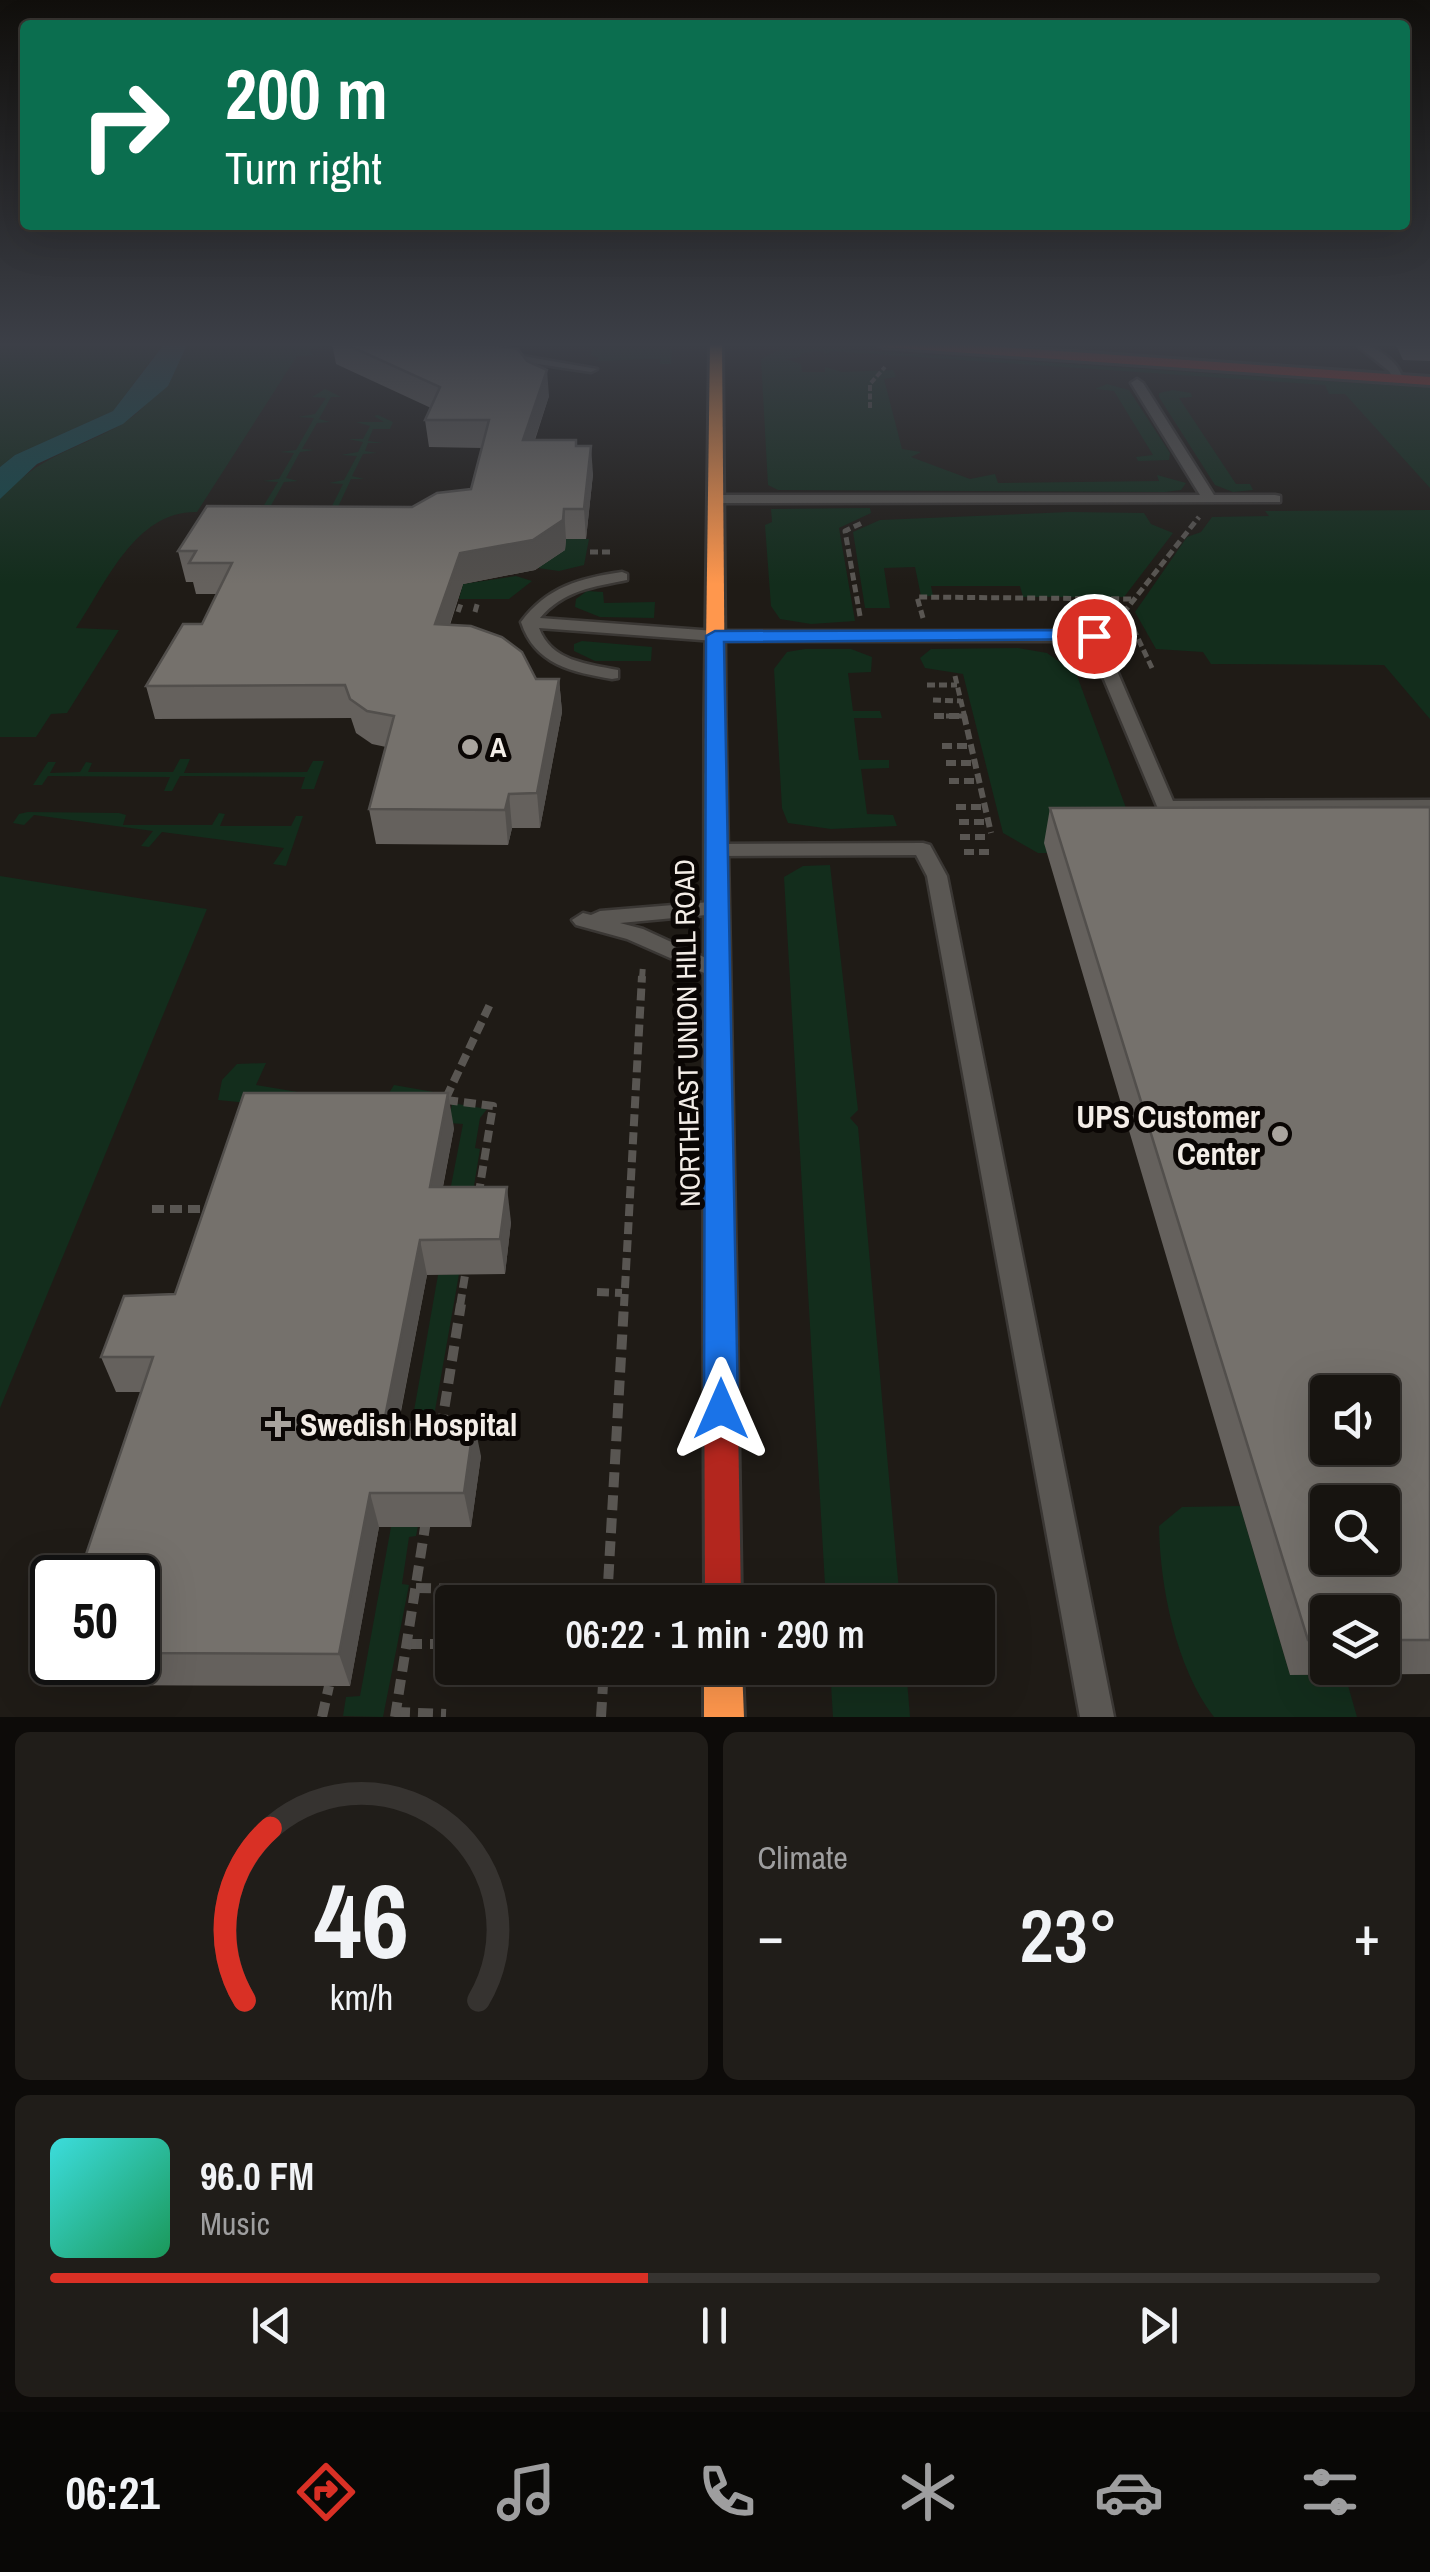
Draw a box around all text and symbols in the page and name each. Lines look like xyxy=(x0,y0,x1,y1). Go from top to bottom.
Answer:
text: 200 m xyxy=(225,47,388,141)
icon: right xyxy=(60,60,190,190)
text: Turn right xyxy=(225,137,382,198)
pin xyxy=(1052,594,1137,679)
icon: arrive xyxy=(1067,609,1122,664)
place label: A xyxy=(490,728,507,766)
marker: A xyxy=(459,736,481,758)
street label: NORTHEAST UNION HILL ROAD xyxy=(665,859,709,1207)
place label: UPS Customer Center xyxy=(1076,1095,1261,1175)
marker: UPS Customer Center xyxy=(1269,1123,1291,1145)
position arrow xyxy=(669,1357,773,1461)
map controls xyxy=(1310,1375,1400,1685)
button: sound xyxy=(1310,1375,1400,1465)
place label: Swedish Hospital xyxy=(300,1403,517,1446)
marker: Swedish Hospital xyxy=(265,1411,291,1437)
button: search xyxy=(1310,1485,1400,1575)
speed limit sign: 50 xyxy=(30,1555,160,1685)
button: layers xyxy=(1310,1595,1400,1685)
text: 06:22 · 1 min · 290 m xyxy=(565,1609,865,1660)
text: Climate xyxy=(758,1836,848,1879)
text: 46 xyxy=(314,1850,409,1990)
text: 23° xyxy=(1020,1884,1118,1985)
text: − xyxy=(758,1898,784,1972)
text: + xyxy=(1354,1898,1380,1972)
text: km/h xyxy=(329,1973,393,2021)
text: 96.0 FM xyxy=(200,2151,314,2202)
text: Music xyxy=(200,2202,270,2245)
icon: previous xyxy=(244,2298,299,2353)
icon: pause xyxy=(687,2298,742,2353)
icon: next xyxy=(1131,2298,1186,2353)
icon: directions xyxy=(291,2457,361,2527)
icon: music xyxy=(491,2457,561,2527)
icon: phone xyxy=(692,2457,762,2527)
icon: climate xyxy=(893,2457,963,2527)
icon: car xyxy=(1094,2457,1164,2527)
icon: filters xyxy=(1295,2457,1365,2527)
text: 06:21 xyxy=(65,2462,160,2523)

